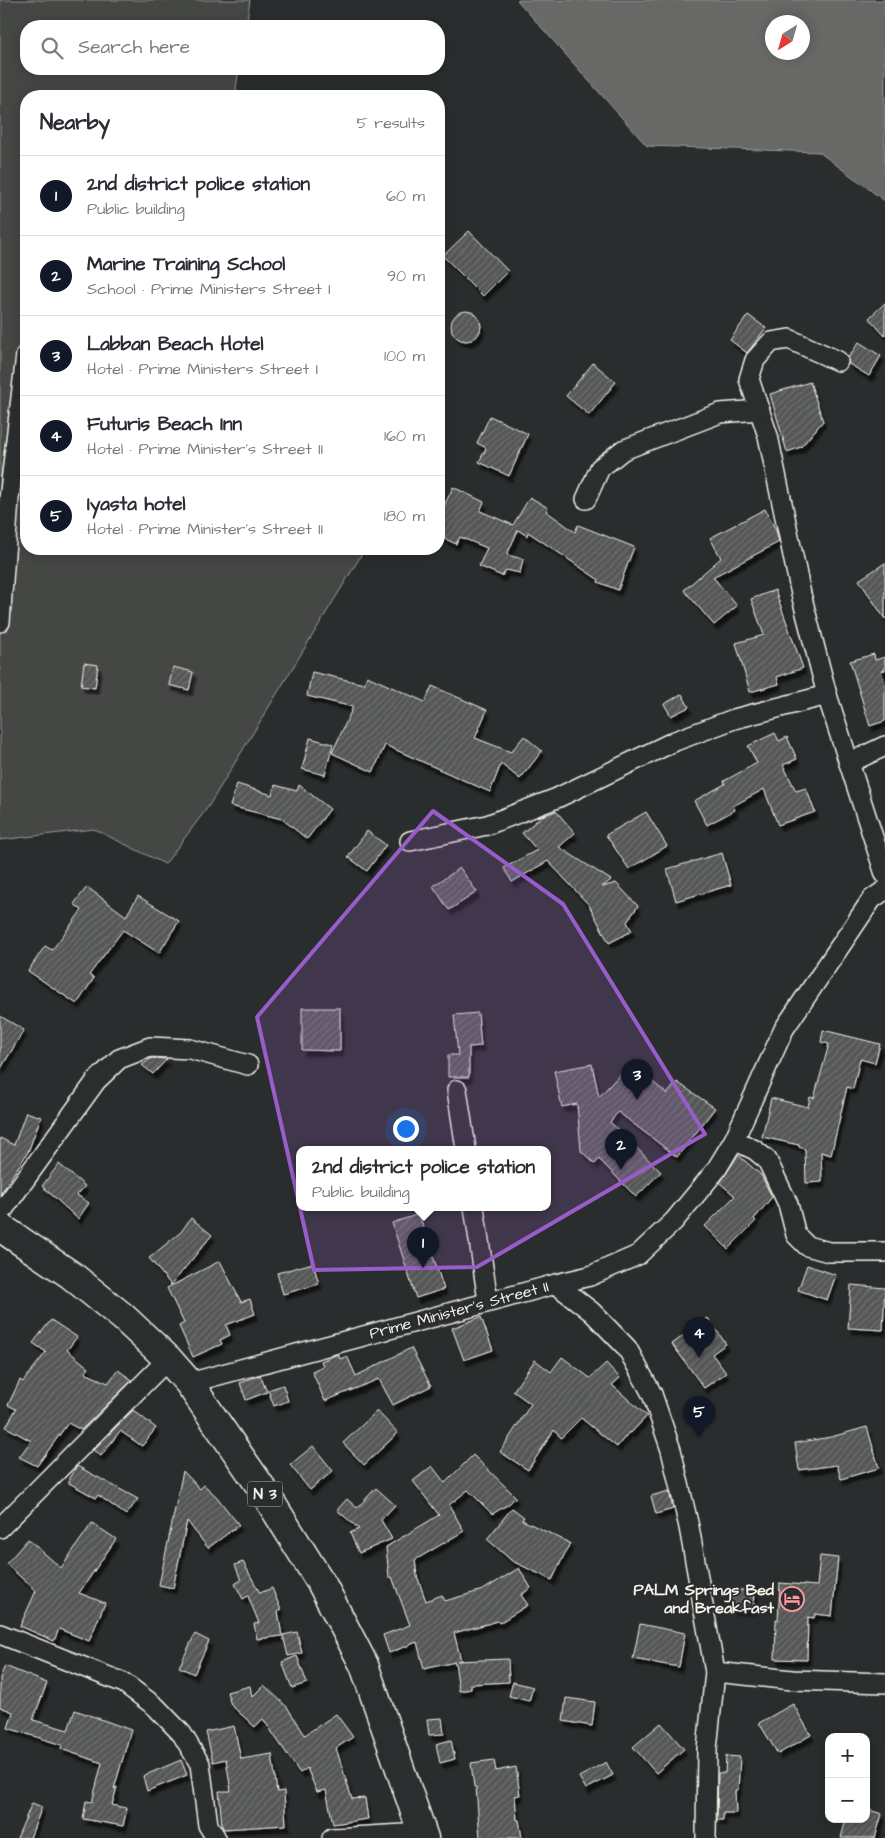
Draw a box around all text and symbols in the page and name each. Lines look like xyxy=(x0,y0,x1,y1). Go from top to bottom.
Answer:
north arrow xyxy=(765,15,810,60)
search box xyxy=(20,20,445,75)
icon: search xyxy=(38,34,66,62)
text: Search here xyxy=(78,34,190,61)
text: Nearby xyxy=(40,108,110,137)
text: 5 results xyxy=(357,112,425,134)
text: 2nd district police station xyxy=(87,171,310,198)
text: 1 xyxy=(55,185,57,207)
text: 60 m xyxy=(386,185,425,207)
text: Public building xyxy=(87,198,185,220)
text: Marine Training School xyxy=(87,251,285,278)
text: 2 xyxy=(51,265,61,287)
text: 90 m xyxy=(387,265,425,287)
text: School · Prime Ministers Street I xyxy=(87,278,331,300)
text: Labban Beach Hotel xyxy=(87,331,264,358)
text: 3 xyxy=(52,345,60,367)
text: 100 m xyxy=(384,345,425,367)
text: Hotel · Prime Ministers Street I xyxy=(87,358,318,380)
text: Futuris Beach Inn xyxy=(87,411,242,438)
text: 4 xyxy=(51,425,61,447)
text: 160 m xyxy=(384,425,425,447)
text: Hotel · Prime Minister's Street II xyxy=(87,438,323,460)
text: Iyasta hotel xyxy=(87,491,186,518)
text: 5 xyxy=(50,505,62,527)
text: 180 m xyxy=(384,505,425,527)
text: Hotel · Prime Minister's Street II xyxy=(87,518,323,540)
pin: 3 xyxy=(621,1059,653,1100)
your location xyxy=(393,1116,419,1142)
pin: 2 xyxy=(605,1129,637,1170)
popup xyxy=(296,1146,551,1211)
text: 2nd district police station xyxy=(312,1154,535,1181)
text: Public building xyxy=(312,1181,410,1203)
pin: 1 xyxy=(407,1227,439,1268)
street label: Prime Minister's Street II xyxy=(367,1275,551,1345)
pin: 4 xyxy=(683,1317,715,1358)
pin: 5 xyxy=(683,1396,715,1437)
road number: N 3 xyxy=(248,1482,282,1506)
place label: PALM Springs Bed and Breakfast xyxy=(633,1579,775,1619)
hotel icon: PALM Springs Bed and Breakfast xyxy=(779,1586,805,1612)
map controls xyxy=(825,1733,870,1823)
button: + xyxy=(825,1733,870,1778)
button: − xyxy=(825,1778,870,1823)

